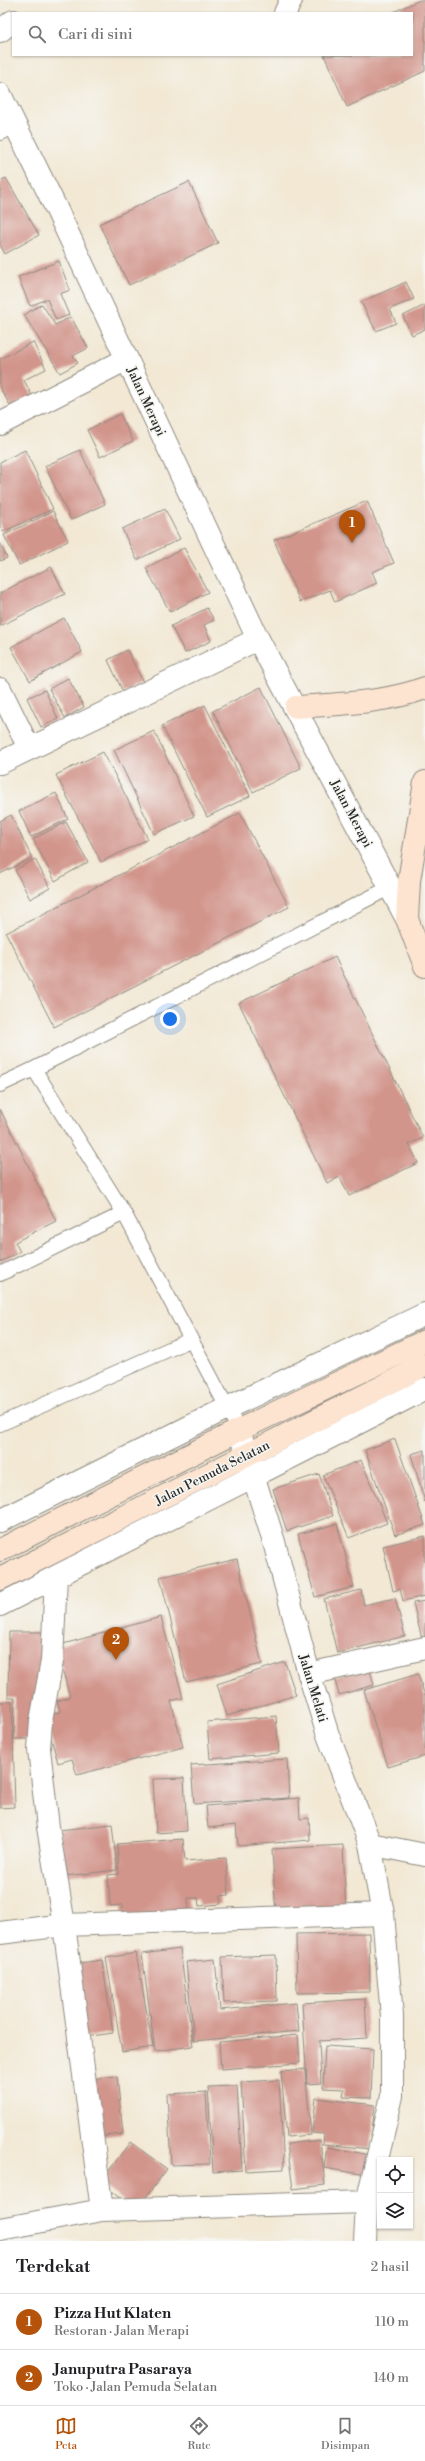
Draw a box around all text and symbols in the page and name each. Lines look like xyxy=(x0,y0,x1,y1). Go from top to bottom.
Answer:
search box xyxy=(12,12,413,56)
icon: search xyxy=(26,23,48,45)
text: Cari di sini xyxy=(58,25,133,44)
street label: Jalan Merapi xyxy=(123,363,169,439)
pin: 1 xyxy=(339,510,365,543)
street label: Jalan Merapi xyxy=(326,776,376,850)
your location xyxy=(160,1009,180,1029)
street label: Jalan Pemuda Selatan xyxy=(152,1437,273,1509)
pin: 2 xyxy=(103,1627,129,1660)
street label: Jalan Melati xyxy=(295,1651,331,1724)
map controls xyxy=(377,2157,413,2229)
button: locate xyxy=(377,2157,413,2193)
button: layers xyxy=(377,2193,413,2229)
text: Terdekat xyxy=(16,2256,90,2278)
text: 2 hasil xyxy=(371,2259,409,2275)
text: Pizza Hut Klaten xyxy=(54,2304,171,2323)
text: 1 xyxy=(26,2314,32,2330)
text: 110 m xyxy=(375,2314,409,2330)
text: Restoran · Jalan Merapi xyxy=(54,2323,189,2339)
text: Januputra Pasaraya xyxy=(54,2360,192,2379)
text: 2 xyxy=(25,2370,33,2386)
text: 140 m xyxy=(373,2370,409,2386)
text: Toko · Jalan Pemuda Selatan xyxy=(54,2379,217,2395)
tab: Peta xyxy=(55,2415,77,2453)
tab: Rute xyxy=(188,2415,211,2453)
tab: Disimpan xyxy=(321,2415,370,2453)

